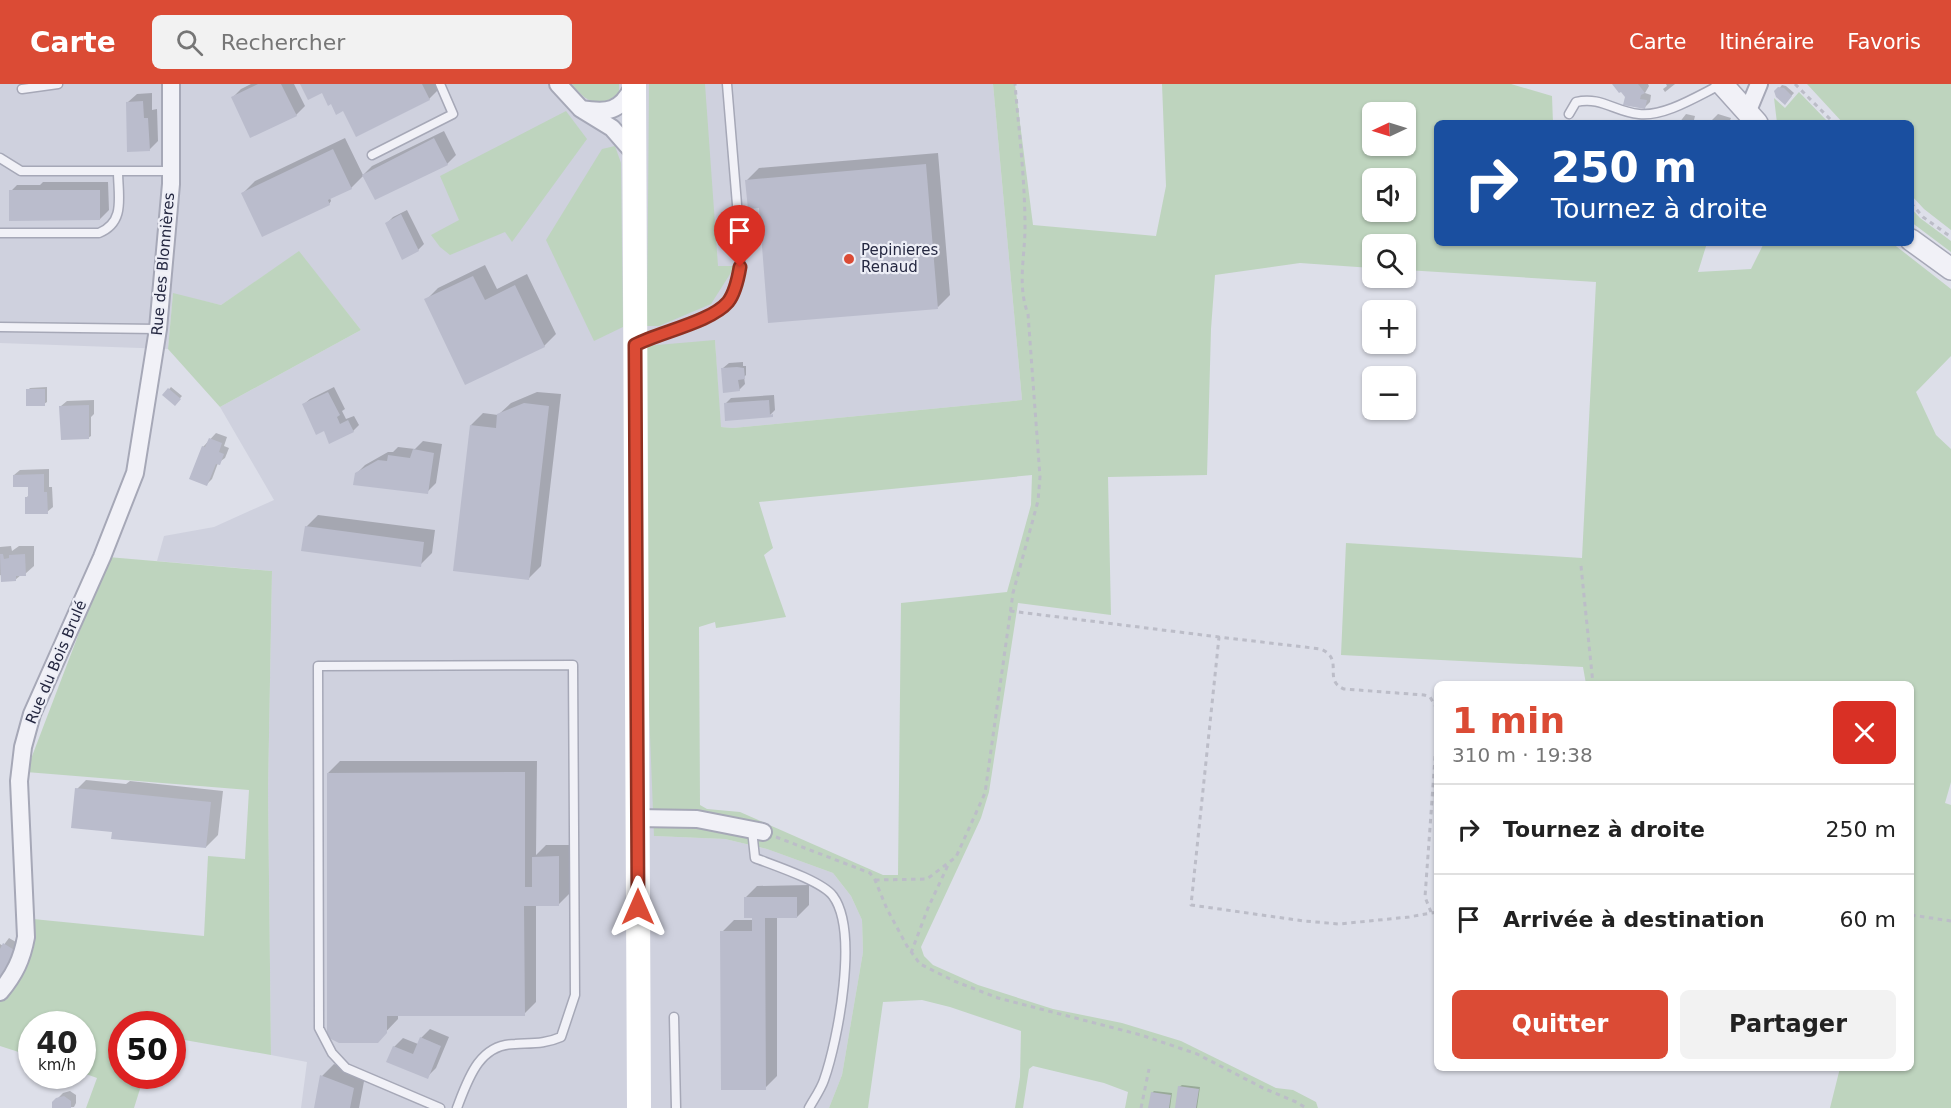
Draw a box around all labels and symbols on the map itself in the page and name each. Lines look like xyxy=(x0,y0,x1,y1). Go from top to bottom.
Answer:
north arrow xyxy=(1362,102,1416,156)
street label: Rue des Blonnières xyxy=(148,192,178,336)
pin xyxy=(714,205,765,267)
place label: Pepinieres Renaud xyxy=(861,241,938,276)
marker: Pepinieres Renaud xyxy=(842,252,856,266)
street label: Rue du Bois Brulé xyxy=(22,597,90,727)
position arrow xyxy=(606,875,670,939)
speed limit sign: 50 xyxy=(108,1011,186,1089)

